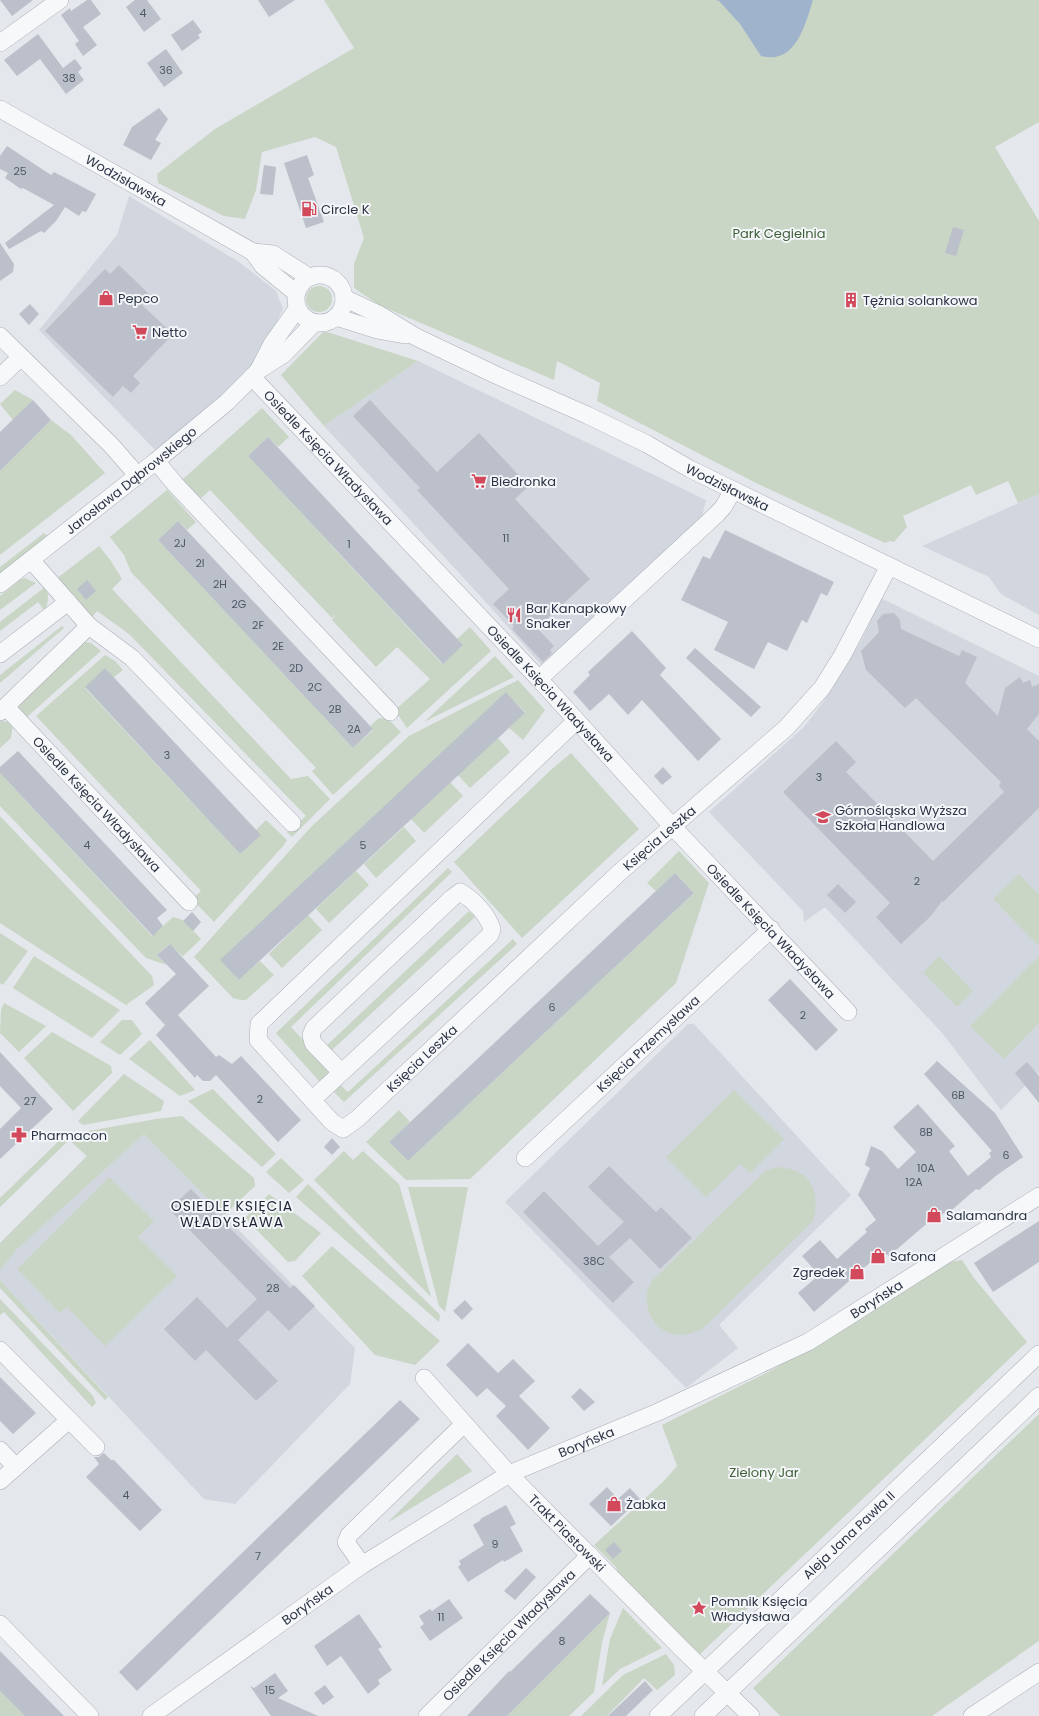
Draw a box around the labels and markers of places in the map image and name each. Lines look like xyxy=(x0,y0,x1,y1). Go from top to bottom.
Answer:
fuel station icon: Circle K xyxy=(300,200,318,218)
place label: Circle K xyxy=(321,200,370,219)
shop icon: Pepco xyxy=(97,289,115,307)
place label: Pepco xyxy=(118,289,159,308)
building icon: Tężnia solankowa xyxy=(842,291,860,309)
place label: Tężnia solankowa xyxy=(863,291,978,310)
supermarket icon: Netto xyxy=(131,323,149,341)
place label: Netto xyxy=(152,323,187,342)
supermarket icon: Biedronka xyxy=(470,472,488,490)
place label: Biedronka xyxy=(491,472,556,491)
place label: Bar Kanapkowy Snaker xyxy=(526,599,627,633)
restaurant icon: Bar Kanapkowy Snaker xyxy=(505,606,523,624)
place label: Górnośląska Wyższa Szkoła Handlowa xyxy=(835,801,967,835)
school or university icon: Górnośląska Wyższa Szkoła Handlowa xyxy=(814,808,832,826)
pharmacy icon: Pharmacon xyxy=(10,1126,28,1144)
place label: Pharmacon xyxy=(31,1126,107,1145)
shop icon: Salamandra xyxy=(925,1206,943,1224)
place label: Salamandra xyxy=(946,1206,1027,1225)
shop icon: Safona xyxy=(869,1247,887,1265)
place label: Safona xyxy=(890,1247,936,1266)
place label: Zgredek xyxy=(793,1263,845,1282)
shop icon: Zgredek xyxy=(848,1263,866,1281)
shop icon: Żabka xyxy=(605,1495,623,1513)
place label: Żabka xyxy=(626,1495,666,1514)
place label: Pomnik Księcia Władysława xyxy=(711,1592,808,1626)
place icon: Pomnik Księcia Władysława xyxy=(690,1599,708,1617)

